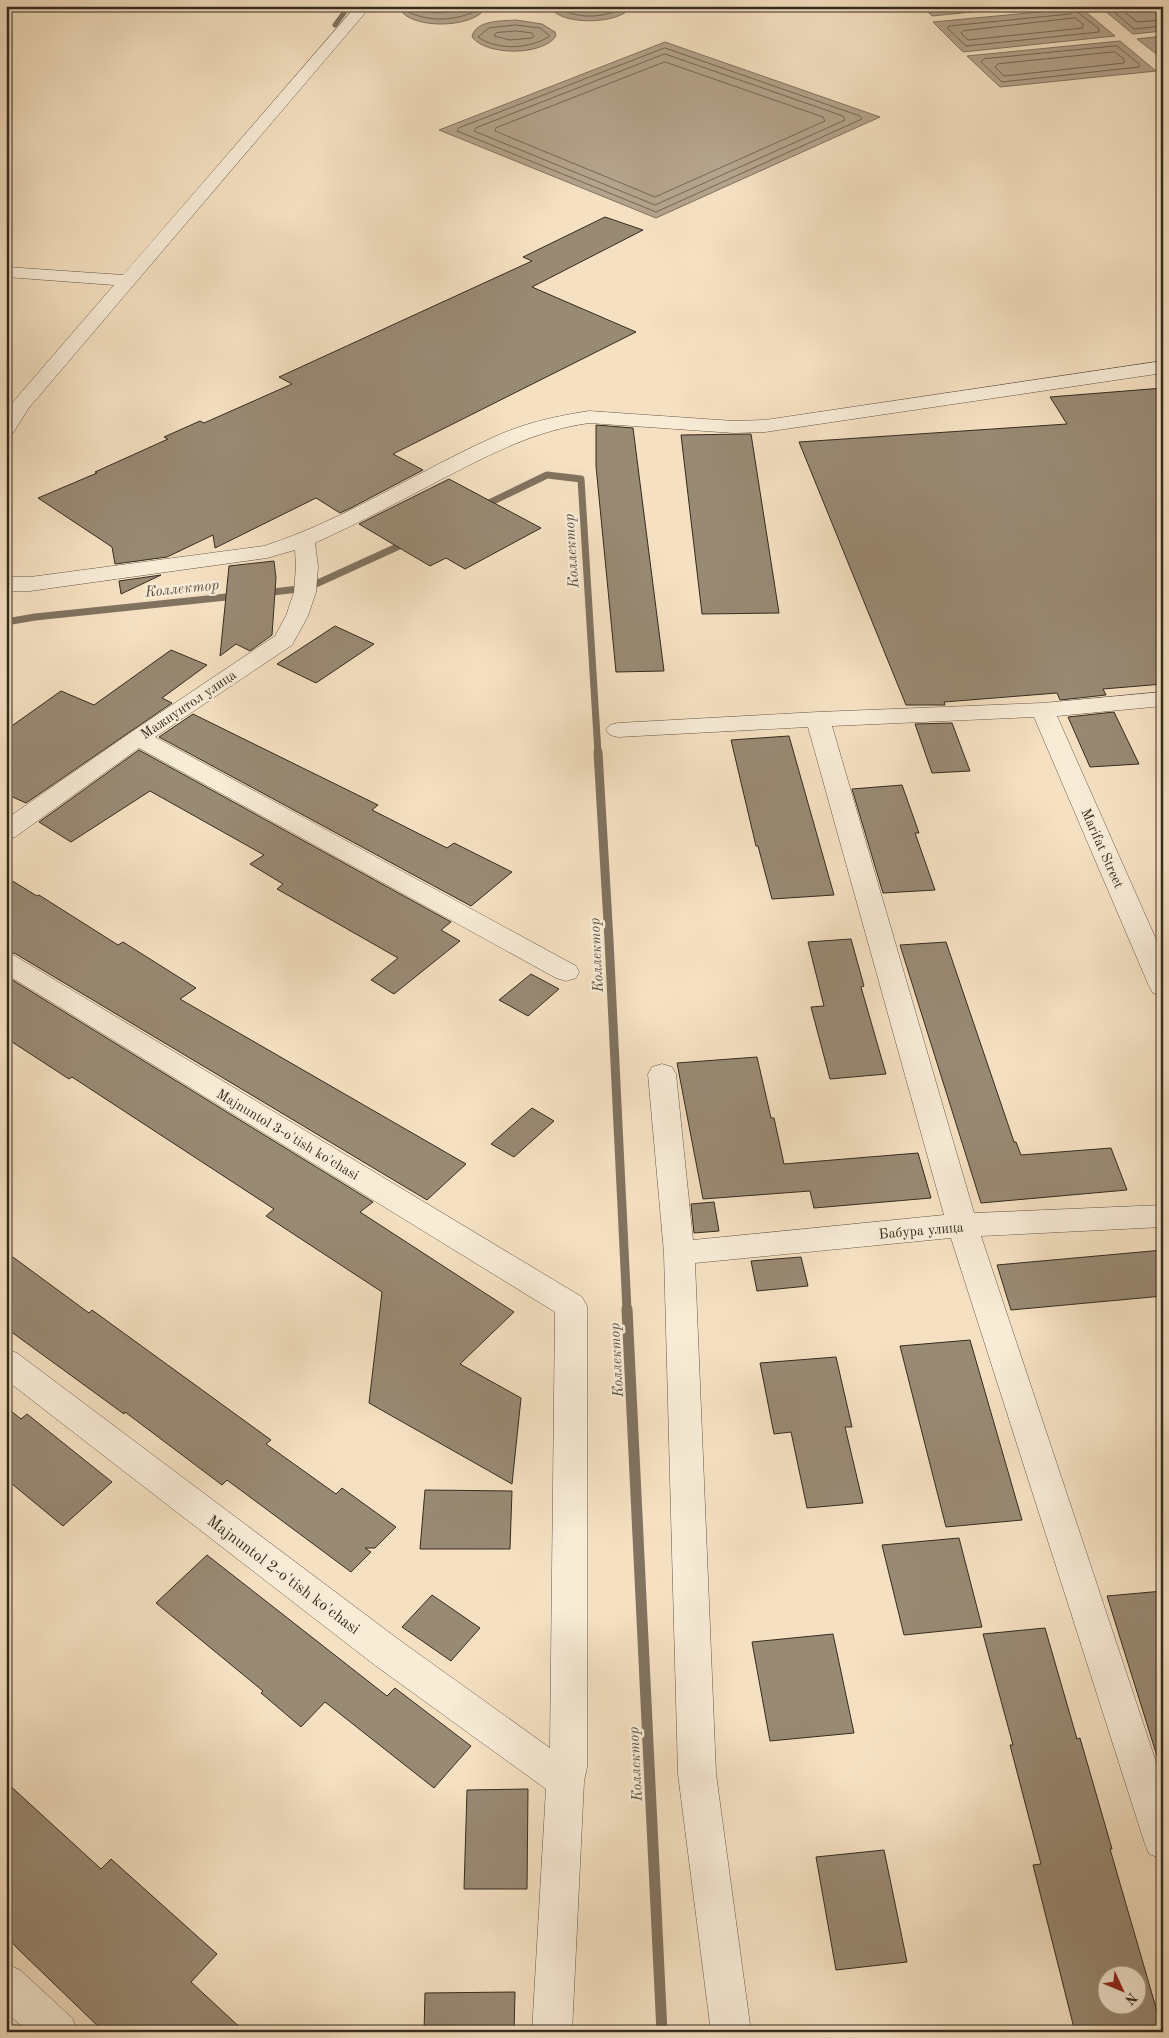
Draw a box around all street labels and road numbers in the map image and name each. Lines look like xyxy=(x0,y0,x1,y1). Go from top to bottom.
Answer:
street label: Мажнунтол улица xyxy=(138,668,239,742)
street label: Marifat Street xyxy=(1078,806,1126,890)
street label: Majnuntol 3-o'tish ko'chasi xyxy=(214,1087,361,1183)
street label: Бабура улица xyxy=(878,1220,964,1242)
street label: Majnuntol 2-o'tish ko'chasi xyxy=(203,1513,362,1638)

